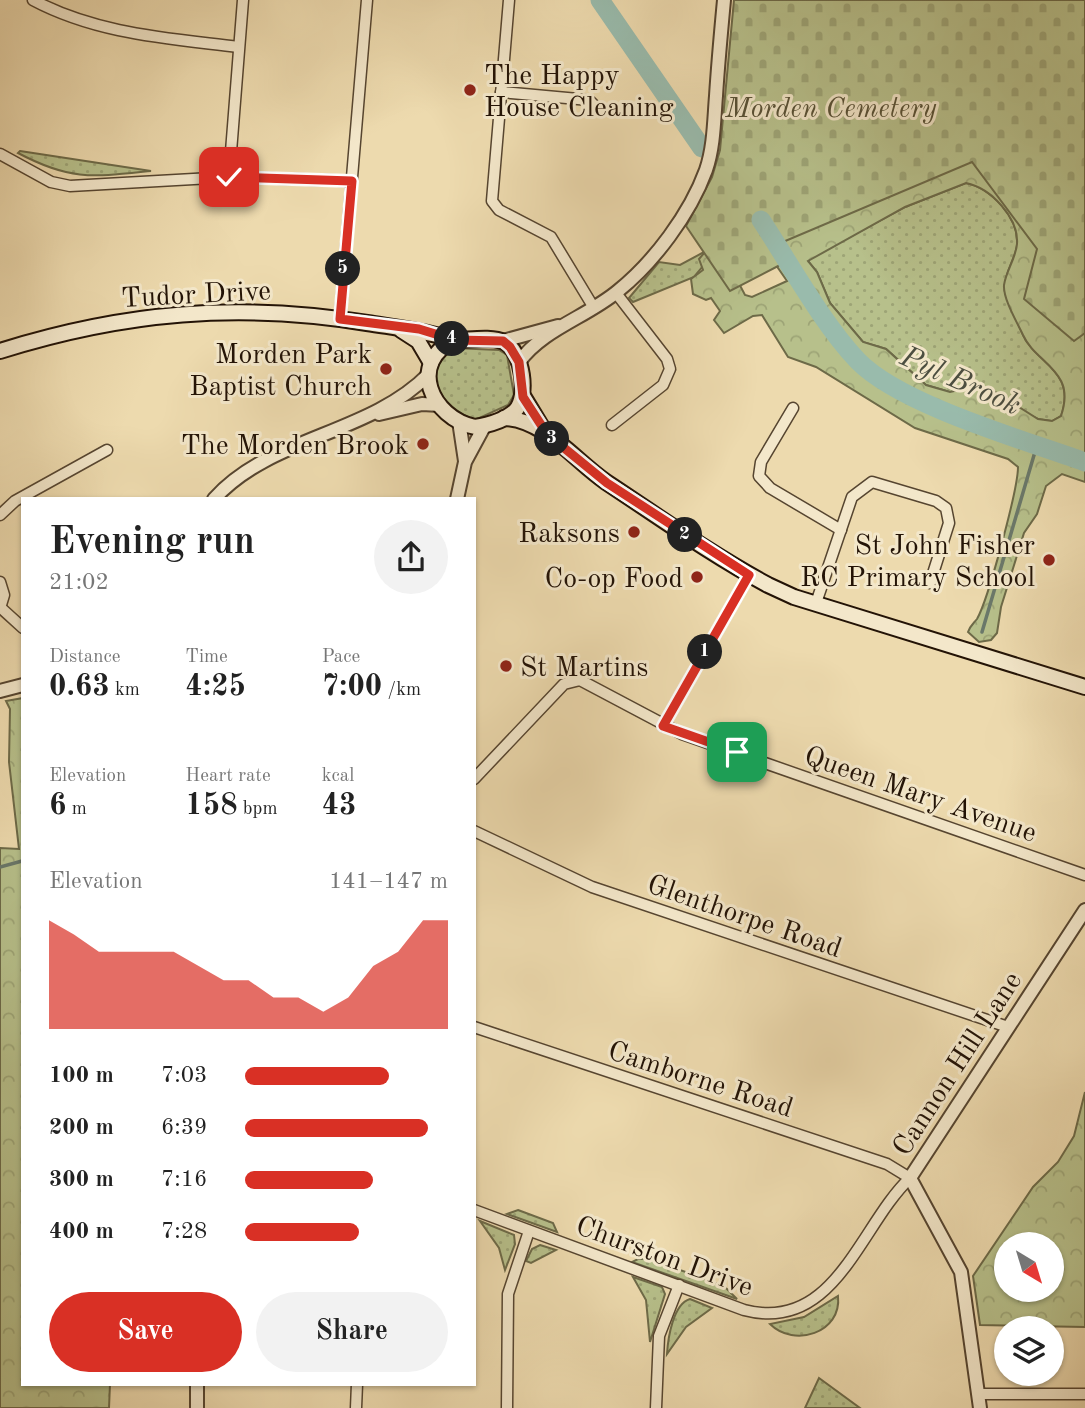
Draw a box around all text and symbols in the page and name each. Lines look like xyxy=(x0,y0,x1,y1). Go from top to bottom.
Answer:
place label: The Happy House Cleaning xyxy=(484,63,674,123)
marker: The Happy House Cleaning xyxy=(462,82,478,98)
park label: Morden Cemetery xyxy=(724,96,937,124)
pin xyxy=(199,147,259,207)
icon: check xyxy=(210,158,248,196)
pin: 5 xyxy=(326,252,360,286)
text: 5 xyxy=(337,259,348,278)
street label: Tudor Drive xyxy=(121,278,272,314)
pin: 4 xyxy=(434,322,470,356)
text: 4 xyxy=(446,329,457,348)
place label: Morden Park Baptist Church xyxy=(189,342,372,402)
water label: Pyl Brook xyxy=(895,342,1025,422)
marker: Morden Park Baptist Church xyxy=(378,361,394,377)
pin: 3 xyxy=(534,422,570,457)
text: 3 xyxy=(546,429,557,448)
place label: The Morden Brook xyxy=(181,433,409,461)
marker: The Morden Brook xyxy=(415,436,431,452)
pin: 2 xyxy=(668,518,702,552)
button: share xyxy=(374,520,448,594)
place label: Raksons xyxy=(518,521,620,549)
text: Evening run xyxy=(49,524,255,562)
marker: Raksons xyxy=(626,524,642,540)
text: 2 xyxy=(679,525,690,544)
place label: St John Fisher RC Primary School xyxy=(800,533,1035,593)
marker: St John Fisher RC Primary School xyxy=(1041,552,1057,568)
place label: Co-op Food xyxy=(544,566,683,594)
marker: Co-op Food xyxy=(689,569,705,585)
text: 21:02 xyxy=(49,571,109,594)
pin: 1 xyxy=(688,634,722,670)
text: 1 xyxy=(699,642,710,661)
text: Distance xyxy=(49,648,121,667)
text: Time xyxy=(185,648,228,667)
text: Pace xyxy=(322,648,360,667)
place label: St Martins xyxy=(520,655,648,683)
marker: St Martins xyxy=(498,658,514,674)
text: 0.63 xyxy=(49,672,110,702)
text: 4:25 xyxy=(185,672,246,702)
text: 7:00 xyxy=(322,672,382,702)
text: km xyxy=(110,681,140,700)
text: /km xyxy=(382,681,421,700)
pin xyxy=(707,722,767,782)
icon: arrive xyxy=(718,733,756,771)
street label: Queen Mary Avenue xyxy=(800,743,1040,849)
text: Elevation xyxy=(49,767,126,786)
text: Heart rate xyxy=(185,767,271,786)
text: kcal xyxy=(322,767,354,786)
text: 6 xyxy=(49,791,66,821)
text: 158 xyxy=(185,791,238,821)
text: 43 xyxy=(322,791,356,821)
text: m xyxy=(66,800,87,819)
text: bpm xyxy=(238,800,278,819)
text: Elevation xyxy=(49,870,143,893)
text: 141–147 m xyxy=(329,870,448,893)
street label: Glenthorpe Road xyxy=(643,871,845,964)
street label: Cannon Hill Lane xyxy=(889,968,1028,1162)
street label: Camborne Road xyxy=(604,1038,796,1124)
text: 100 m xyxy=(49,1064,114,1087)
text: 7:03 xyxy=(161,1064,207,1087)
text: 200 m xyxy=(49,1116,114,1139)
text: 6:39 xyxy=(161,1116,207,1139)
text: 300 m xyxy=(49,1168,114,1191)
text: 7:16 xyxy=(161,1168,207,1191)
street label: Churston Drive xyxy=(572,1213,756,1303)
text: 400 m xyxy=(49,1220,114,1243)
text: 7:28 xyxy=(161,1220,207,1243)
north arrow xyxy=(994,1232,1064,1302)
map controls xyxy=(994,1232,1064,1386)
button: Save xyxy=(49,1292,242,1372)
button: Share xyxy=(256,1292,448,1372)
button: layers xyxy=(994,1316,1064,1386)

